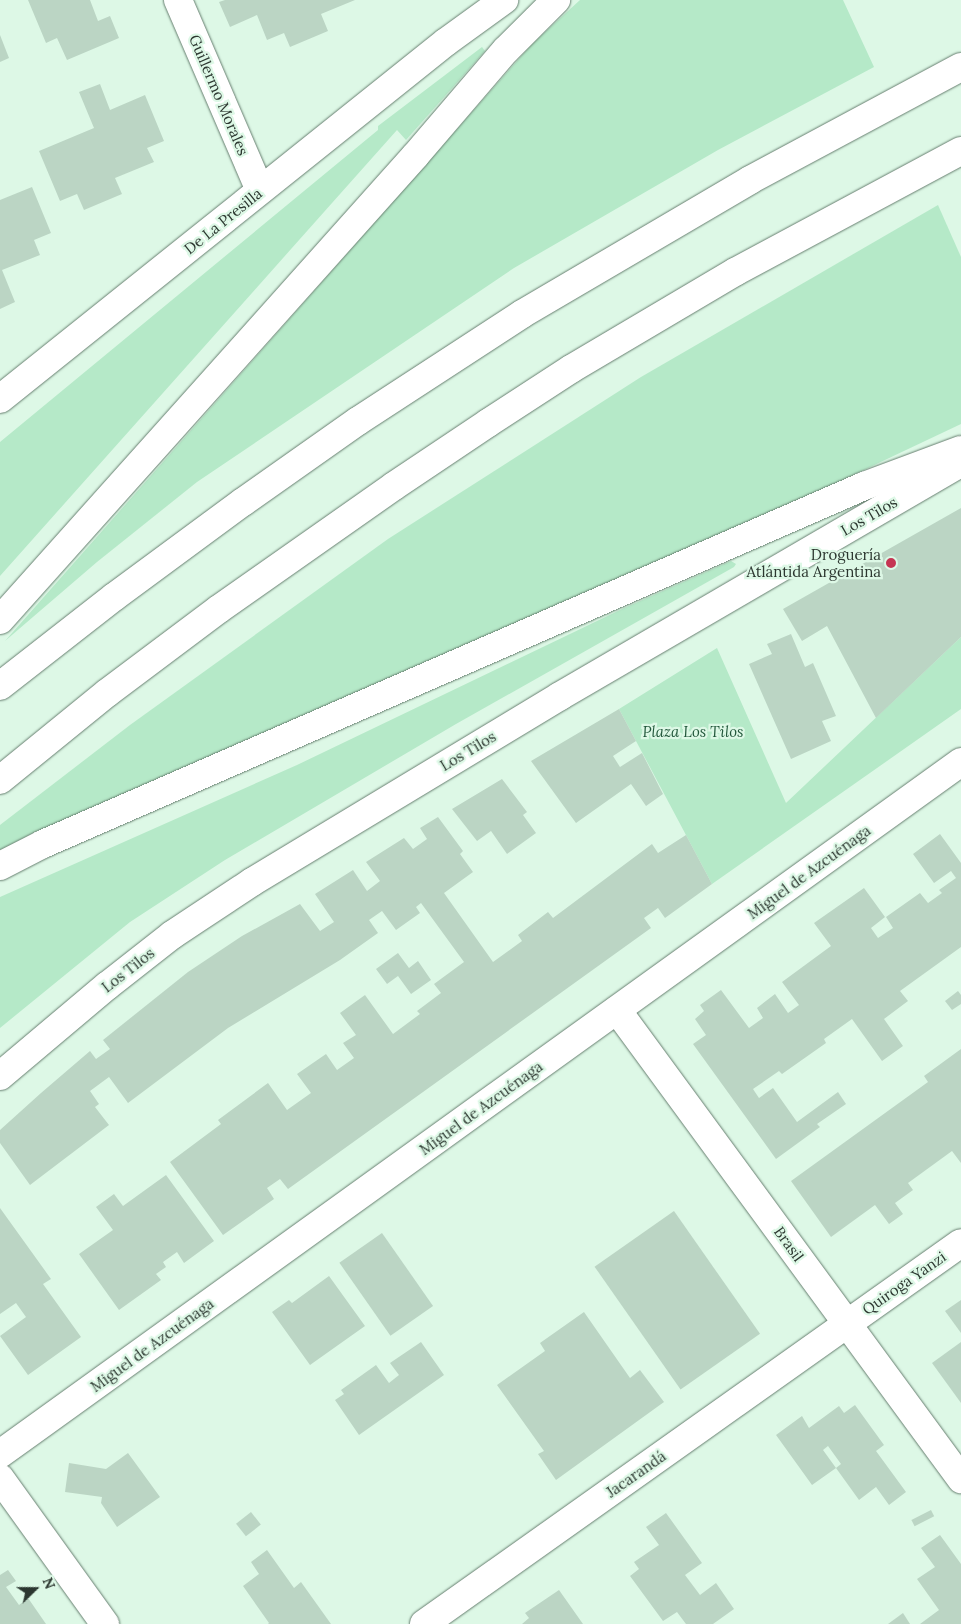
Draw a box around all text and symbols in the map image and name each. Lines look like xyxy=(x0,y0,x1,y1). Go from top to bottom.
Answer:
street label: Guillermo Morales xyxy=(185,32,253,158)
street label: De La Presilla xyxy=(181,184,265,258)
street label: Los Tilos xyxy=(838,493,900,539)
place label: Droguería Atlántida Argentina xyxy=(746,545,881,580)
marker: Droguería Atlántida Argentina xyxy=(885,557,897,569)
park label: Plaza Los Tilos xyxy=(643,723,743,741)
street label: Los Tilos xyxy=(437,727,499,775)
street label: Miguel de Azcuénaga xyxy=(744,821,874,923)
street label: Los Tilos xyxy=(98,944,158,996)
street label: Miguel de Azcuénaga xyxy=(416,1057,546,1159)
street label: Brasil xyxy=(770,1223,808,1265)
street label: Quiroga Yanzi xyxy=(859,1248,949,1318)
street label: Miguel de Azcuénaga xyxy=(87,1294,217,1396)
street label: Jacarandá xyxy=(603,1447,669,1501)
north arrow xyxy=(10,1564,60,1614)
text: N xyxy=(39,1575,59,1592)

